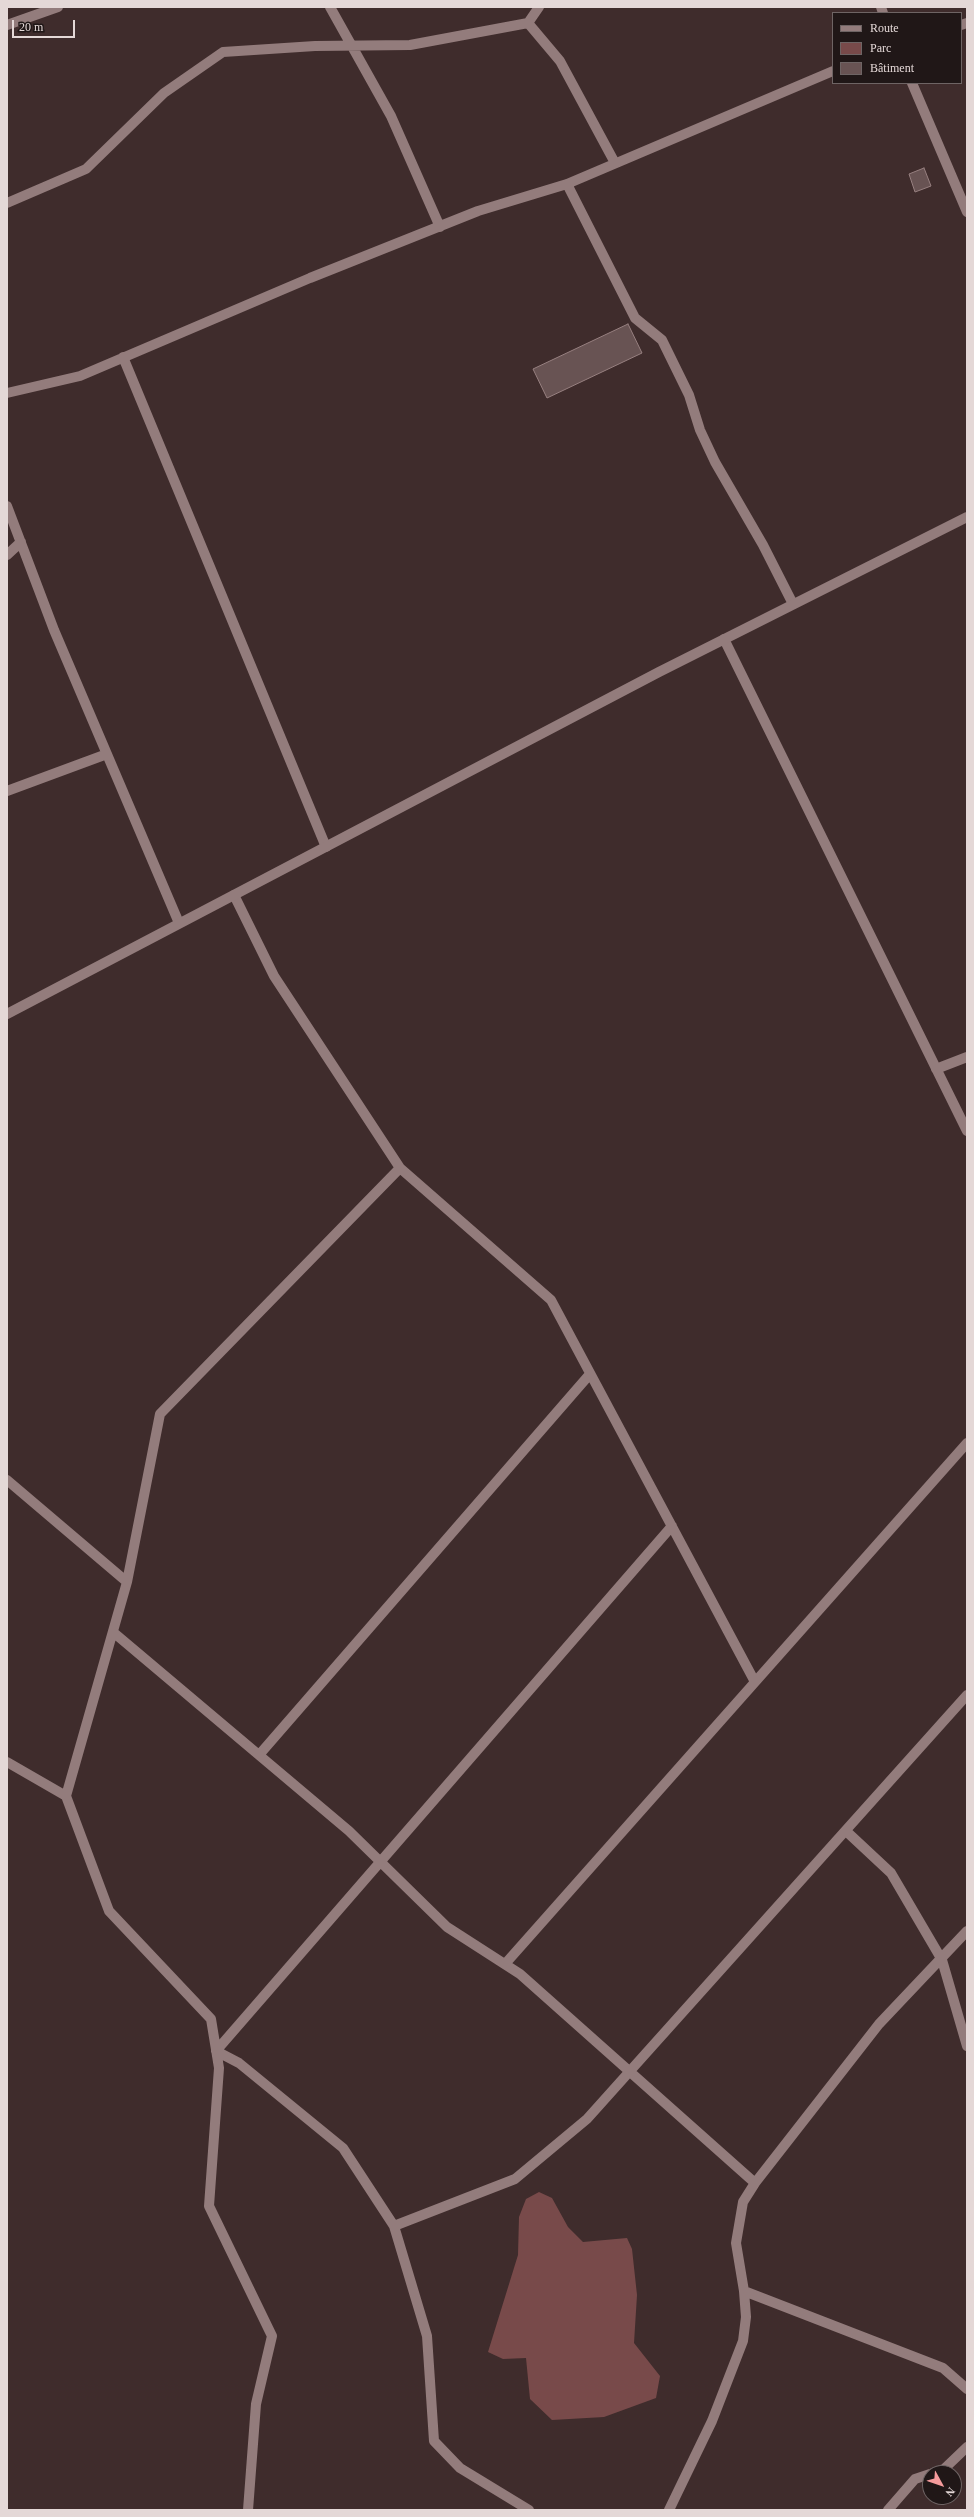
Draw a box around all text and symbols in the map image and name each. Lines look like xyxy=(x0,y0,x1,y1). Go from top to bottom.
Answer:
scale bar xyxy=(14,12,77,38)
legend xyxy=(832,12,962,84)
text: 20 m xyxy=(19,20,43,34)
text: Route xyxy=(870,21,899,35)
text: Parc xyxy=(870,41,891,55)
text: Bâtiment xyxy=(870,61,914,75)
north arrow xyxy=(922,2465,962,2505)
text: N xyxy=(943,2485,958,2499)

